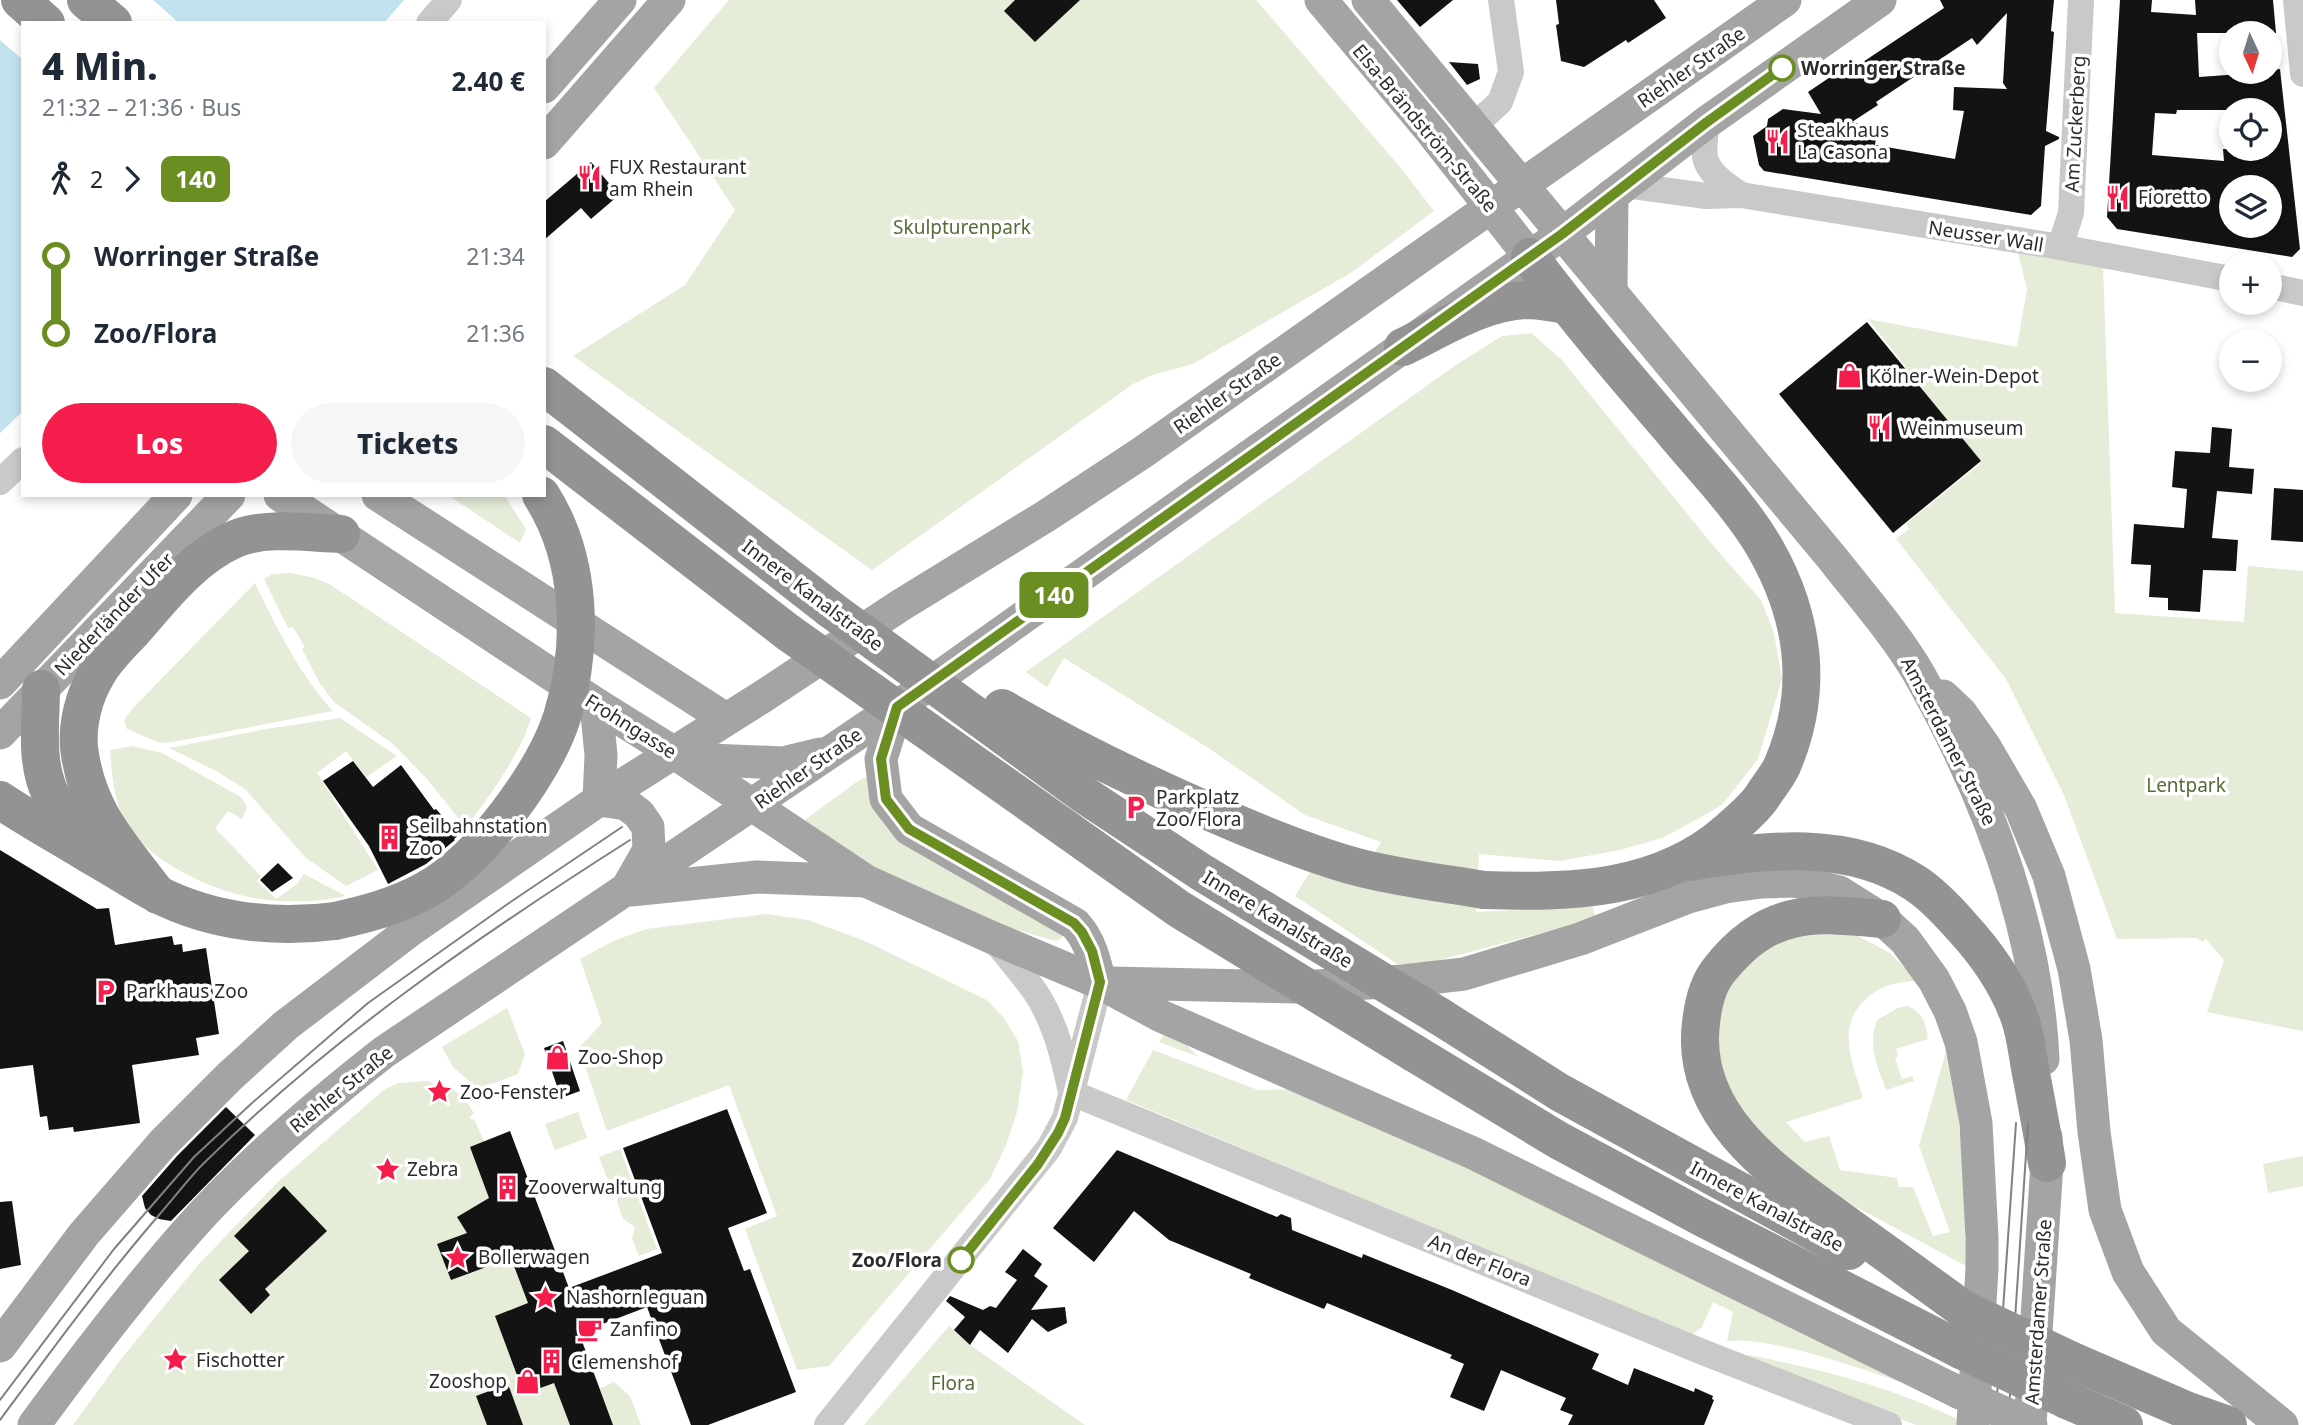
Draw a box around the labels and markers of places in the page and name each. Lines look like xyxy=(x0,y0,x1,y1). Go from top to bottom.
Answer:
marker: Worringer Straße xyxy=(1769,55,1795,81)
place label: Worringer Straße xyxy=(1801,55,1966,81)
place label: Steakhaus La Casona xyxy=(1797,117,1889,165)
restaurant icon: Steakhaus La Casona xyxy=(1763,127,1791,155)
place label: FUX Restaurant am Rhein xyxy=(609,154,747,202)
restaurant icon: FUX Restaurant am Rhein xyxy=(575,164,603,192)
restaurant icon: Fioretto xyxy=(2104,183,2132,211)
place label: Fioretto xyxy=(2138,184,2208,210)
shop icon: Kölner-Wein-Depot xyxy=(1835,362,1863,390)
place label: Kölner-Wein-Depot xyxy=(1869,363,2039,389)
restaurant icon: Weinmuseum xyxy=(1866,414,1894,442)
place label: Weinmuseum xyxy=(1900,415,2023,441)
place label: Parkplatz Zoo/Flora xyxy=(1156,784,1241,832)
parking icon: Parkplatz Zoo/Flora xyxy=(1122,794,1150,822)
place label: Seilbahnstation Zoo xyxy=(409,813,547,861)
building icon: Seilbahnstation Zoo xyxy=(375,823,403,851)
parking icon: Parkhaus Zoo xyxy=(92,977,120,1005)
place label: Parkhaus Zoo xyxy=(126,978,248,1004)
shop icon: Zoo-Shop xyxy=(544,1043,572,1071)
place label: Zoo-Shop xyxy=(578,1044,663,1070)
place icon: Zoo-Fenster xyxy=(426,1078,454,1106)
place label: Zoo-Fenster xyxy=(460,1079,567,1105)
place icon: Zebra xyxy=(373,1155,401,1183)
place label: Zebra xyxy=(407,1156,458,1182)
building icon: Zooverwaltung xyxy=(494,1173,522,1201)
place label: Zooverwaltung xyxy=(528,1174,662,1200)
place icon: Bollerwagen xyxy=(444,1243,472,1271)
place label: Bollerwagen xyxy=(478,1244,590,1270)
place label: Zoo/Flora xyxy=(852,1247,942,1273)
marker: Zoo/Flora xyxy=(948,1247,974,1273)
place icon: Nashornleguan xyxy=(532,1283,560,1311)
place label: Nashornleguan xyxy=(566,1284,704,1310)
cafe icon: Zanfino xyxy=(576,1315,604,1343)
place label: Zanfino xyxy=(610,1316,678,1342)
place icon: Fischotter xyxy=(162,1346,190,1374)
place label: Fischotter xyxy=(196,1347,285,1373)
building icon: Clemenshof xyxy=(537,1348,565,1376)
place label: Clemenshof xyxy=(571,1349,679,1375)
shop icon: Zooshop xyxy=(513,1367,541,1395)
place label: Zooshop xyxy=(429,1368,507,1394)

